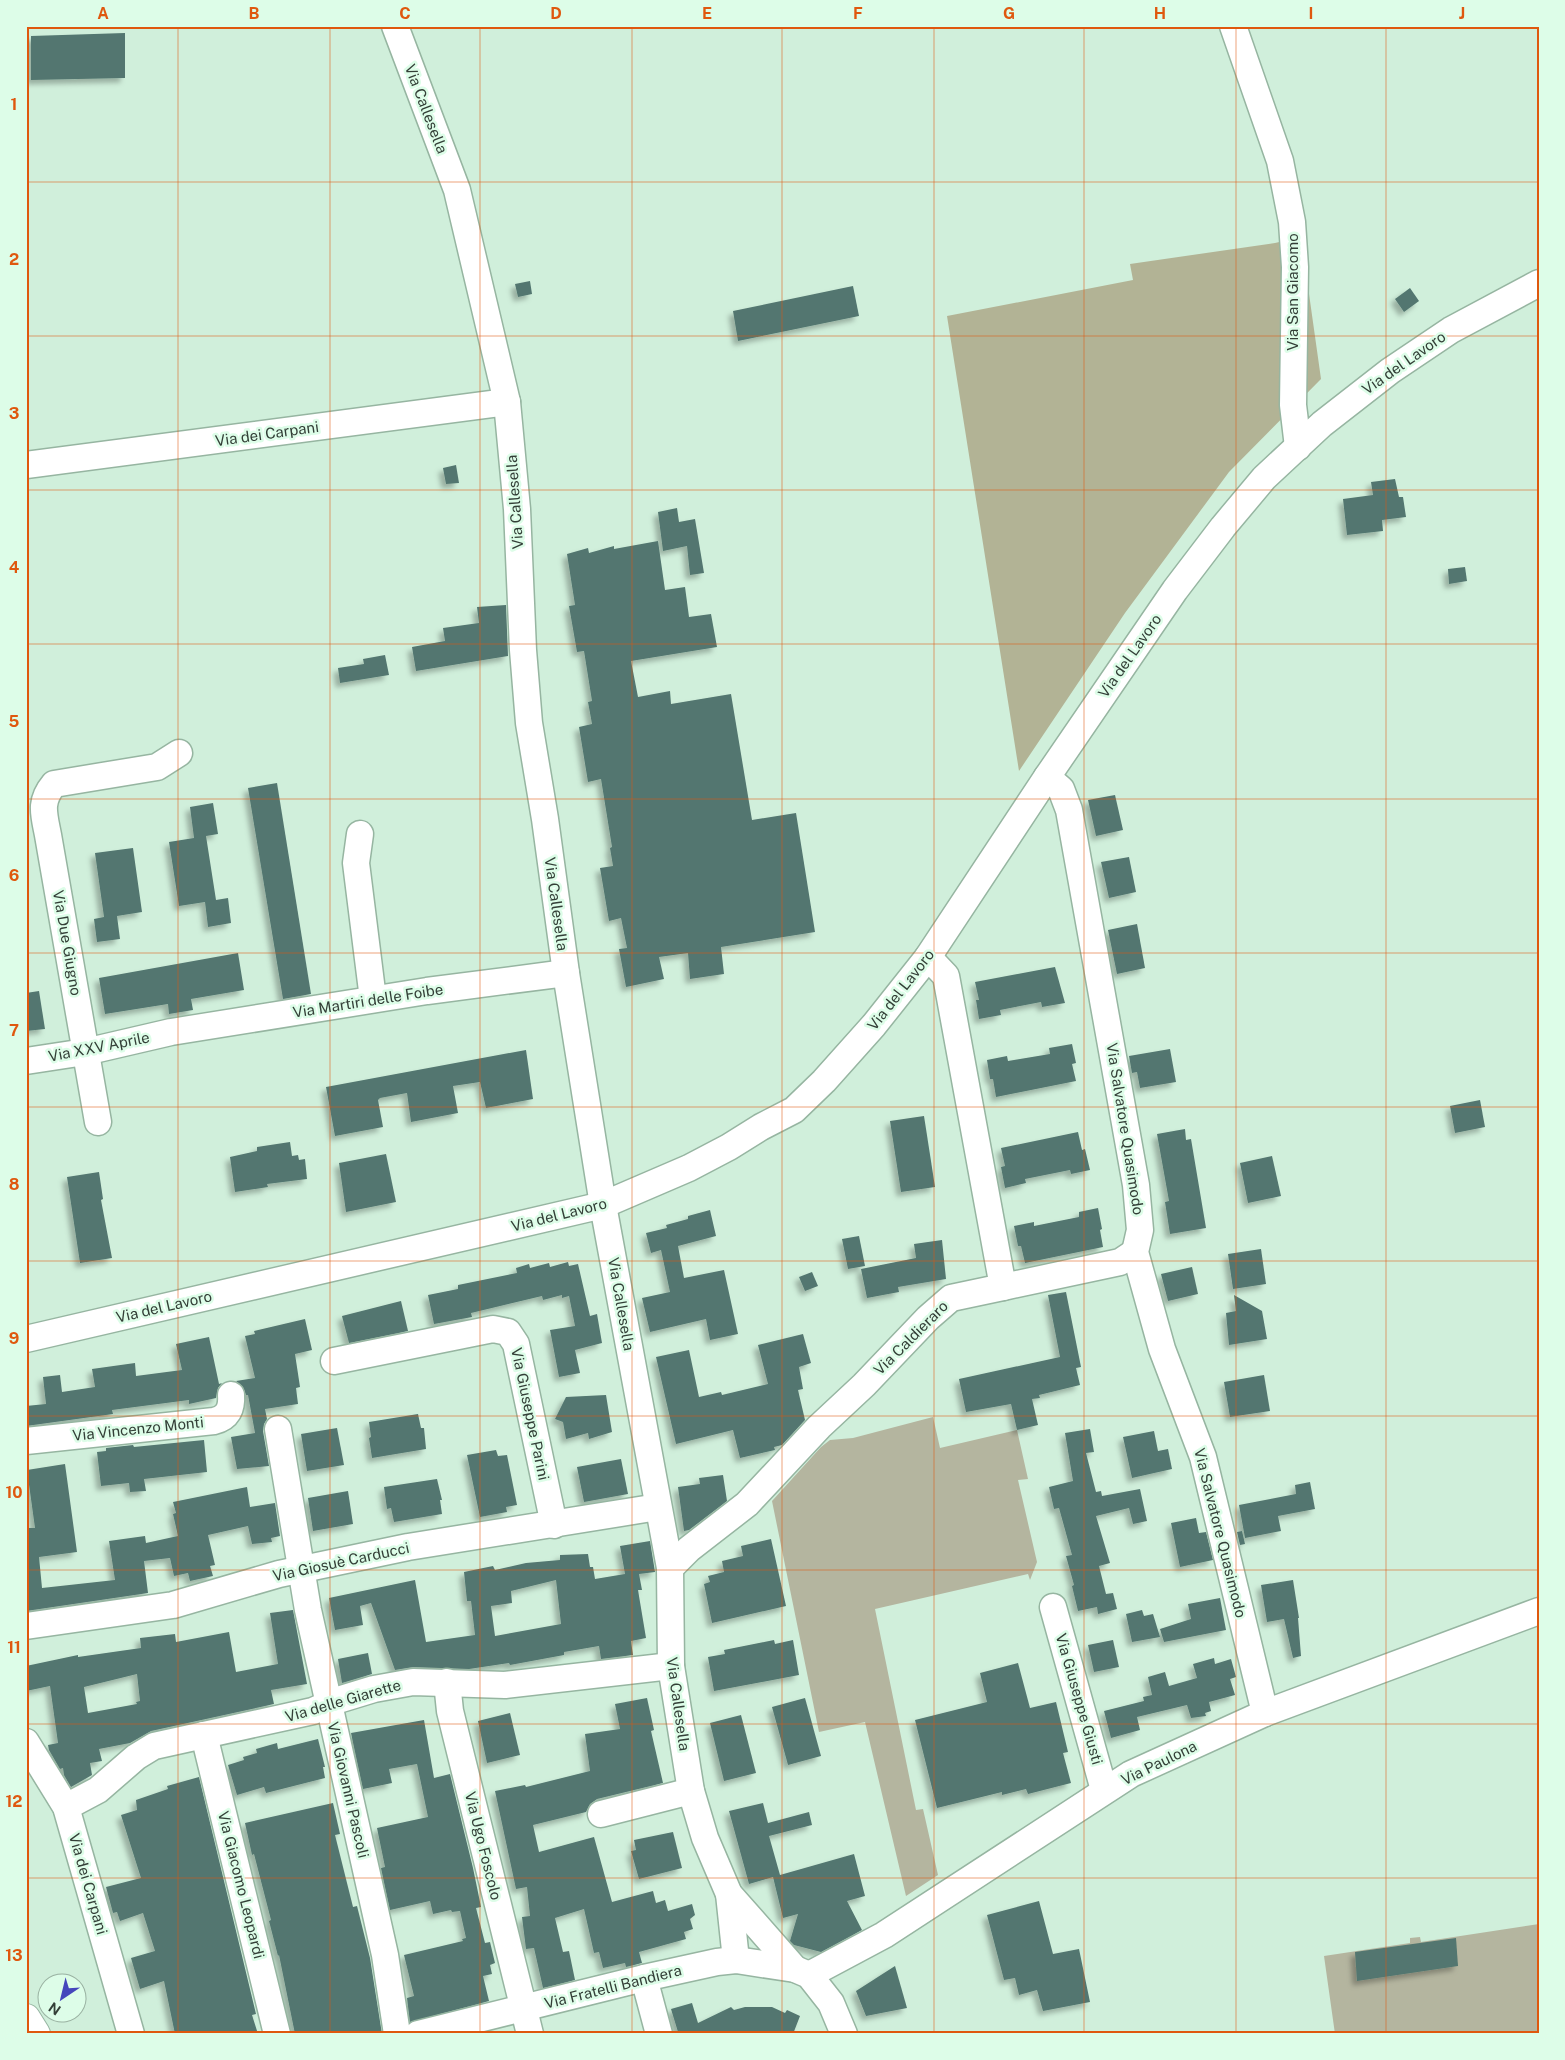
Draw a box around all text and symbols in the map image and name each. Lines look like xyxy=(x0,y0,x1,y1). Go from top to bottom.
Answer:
text: A xyxy=(97,4,109,23)
text: B xyxy=(249,4,260,23)
text: C xyxy=(399,4,411,23)
text: D xyxy=(550,4,562,23)
text: E xyxy=(702,4,712,23)
text: F xyxy=(853,4,863,23)
text: G xyxy=(1003,4,1015,23)
text: H xyxy=(1154,4,1166,23)
text: I xyxy=(1309,4,1313,23)
text: J xyxy=(1459,4,1465,23)
street label: Via Callesella xyxy=(402,62,451,156)
text: 1 xyxy=(11,95,17,114)
street label: Via San Giacomo xyxy=(1284,233,1301,351)
text: 2 xyxy=(9,250,19,269)
street label: Via del Lavoro xyxy=(1359,328,1449,398)
text: 3 xyxy=(9,404,19,423)
street label: Via dei Carpani xyxy=(214,418,320,449)
street label: Via Callesella xyxy=(503,454,526,550)
text: 4 xyxy=(9,558,20,577)
street label: Via del Lavoro xyxy=(1095,611,1165,701)
text: 5 xyxy=(9,712,20,731)
street label: Via Callesella xyxy=(542,856,571,952)
text: 6 xyxy=(9,866,19,885)
street label: Via Due Giugno xyxy=(50,889,85,997)
street label: Via del Lavoro xyxy=(864,946,937,1033)
street label: Via Martiri delle Foibe xyxy=(292,980,444,1021)
text: 7 xyxy=(9,1021,19,1040)
street label: Via XXV Aprile xyxy=(47,1028,151,1065)
street label: Via Salvatore Quasimodo xyxy=(1103,1042,1147,1216)
text: 8 xyxy=(9,1175,20,1194)
street label: Via del Lavoro xyxy=(509,1194,608,1235)
street label: Via Callesella xyxy=(605,1256,638,1352)
street label: Via del Lavoro xyxy=(114,1287,213,1326)
street label: Via Caldieraro xyxy=(870,1297,951,1378)
text: 9 xyxy=(9,1329,19,1348)
street label: Via Giuseppe Parini xyxy=(508,1346,553,1482)
street label: Via Vincenzo Monti xyxy=(71,1413,204,1444)
street label: Via Salvatore Quasimodo xyxy=(1191,1446,1250,1619)
text: 10 xyxy=(5,1483,23,1502)
street label: Via Giosuè Carducci xyxy=(271,1539,411,1584)
street label: Via Giuseppe Giusti xyxy=(1053,1631,1106,1766)
text: 11 xyxy=(7,1638,21,1657)
street label: Via Callesella xyxy=(664,1656,693,1752)
street label: Via delle Giarette xyxy=(283,1676,403,1725)
street label: Via Giovanni Pascoli xyxy=(325,1720,372,1860)
street label: Via Paulona xyxy=(1118,1737,1199,1788)
street label: Via Ugo Foscolo xyxy=(462,1790,505,1902)
text: 12 xyxy=(5,1792,23,1811)
street label: Via Giacomo Leopardi xyxy=(215,1809,268,1960)
street label: Via dei Carpani xyxy=(66,1831,111,1936)
text: 13 xyxy=(5,1946,23,1965)
street label: Via Fratelli Bandiera xyxy=(543,1961,683,2012)
north arrow xyxy=(38,1972,88,2022)
text: N xyxy=(45,1999,64,2018)

